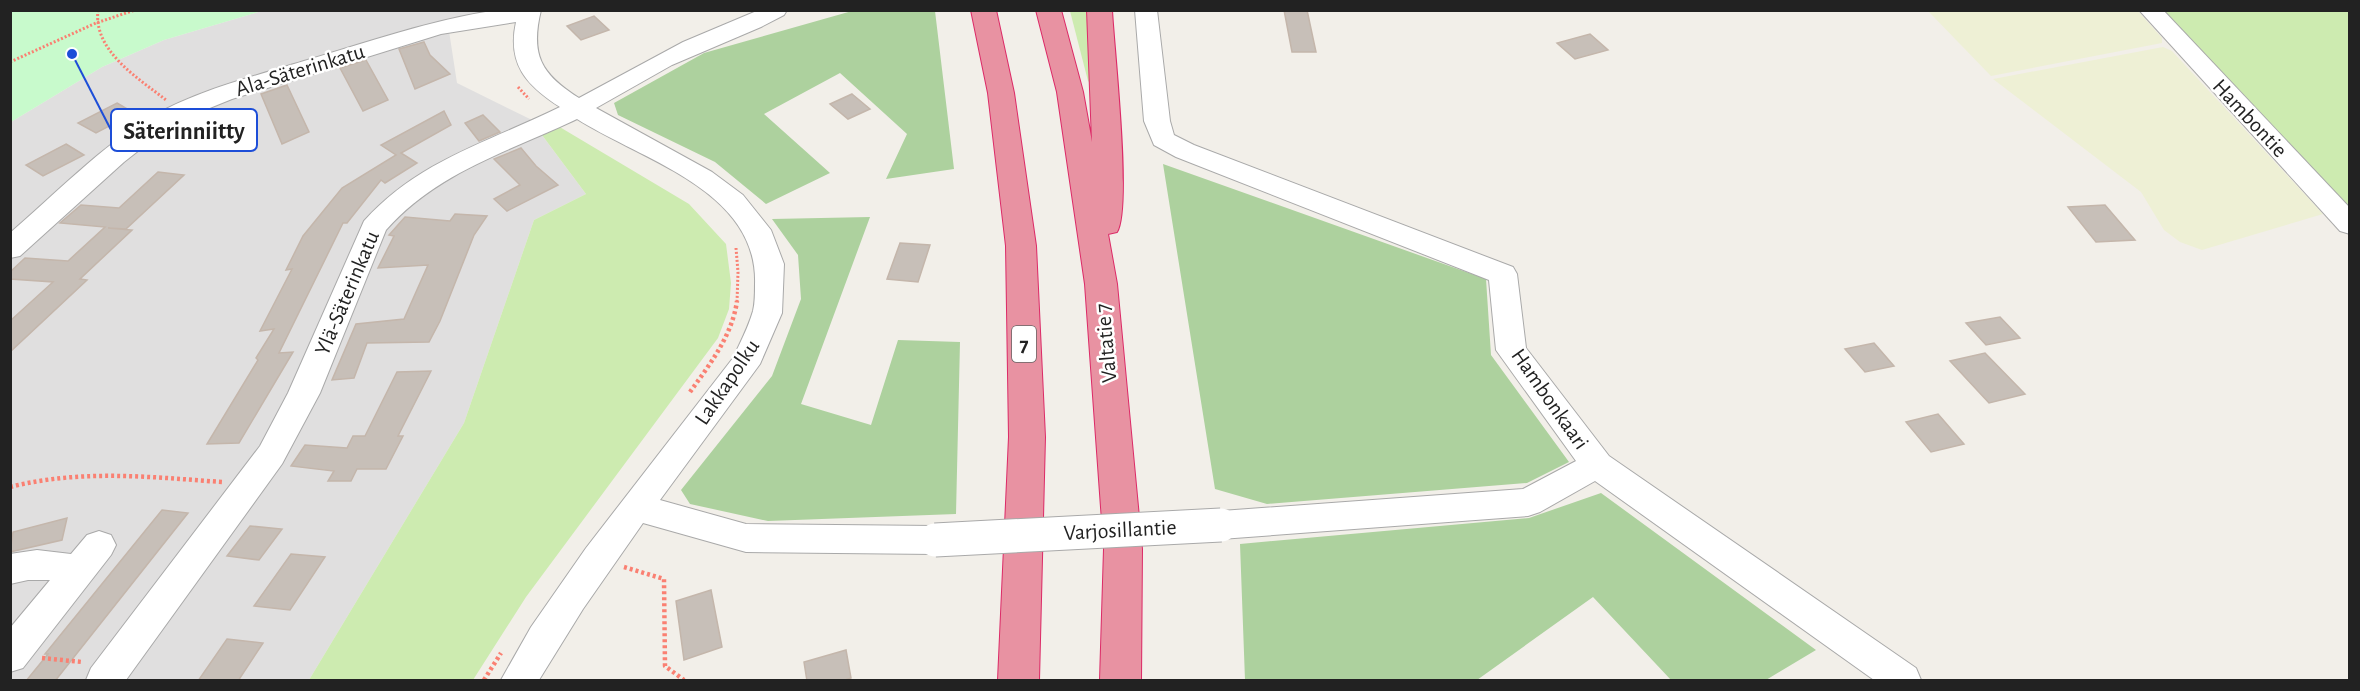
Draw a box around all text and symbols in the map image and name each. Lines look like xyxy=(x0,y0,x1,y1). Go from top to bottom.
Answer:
street label: Ala-Säterinkatu xyxy=(233,40,367,100)
street label: Hambontie xyxy=(2209,75,2291,161)
callout: Säterinniitty xyxy=(111,109,257,151)
text: Säterinniitty xyxy=(123,120,245,144)
street label: Ylä-Säterinkatu xyxy=(311,228,383,358)
street label: Valtatie 7 xyxy=(1092,303,1120,383)
road number: 7 xyxy=(1012,326,1036,362)
street label: Lakkapolku xyxy=(691,335,763,429)
street label: Hambonkaari xyxy=(1507,345,1593,453)
street label: Varjosillantie xyxy=(1063,516,1177,544)

